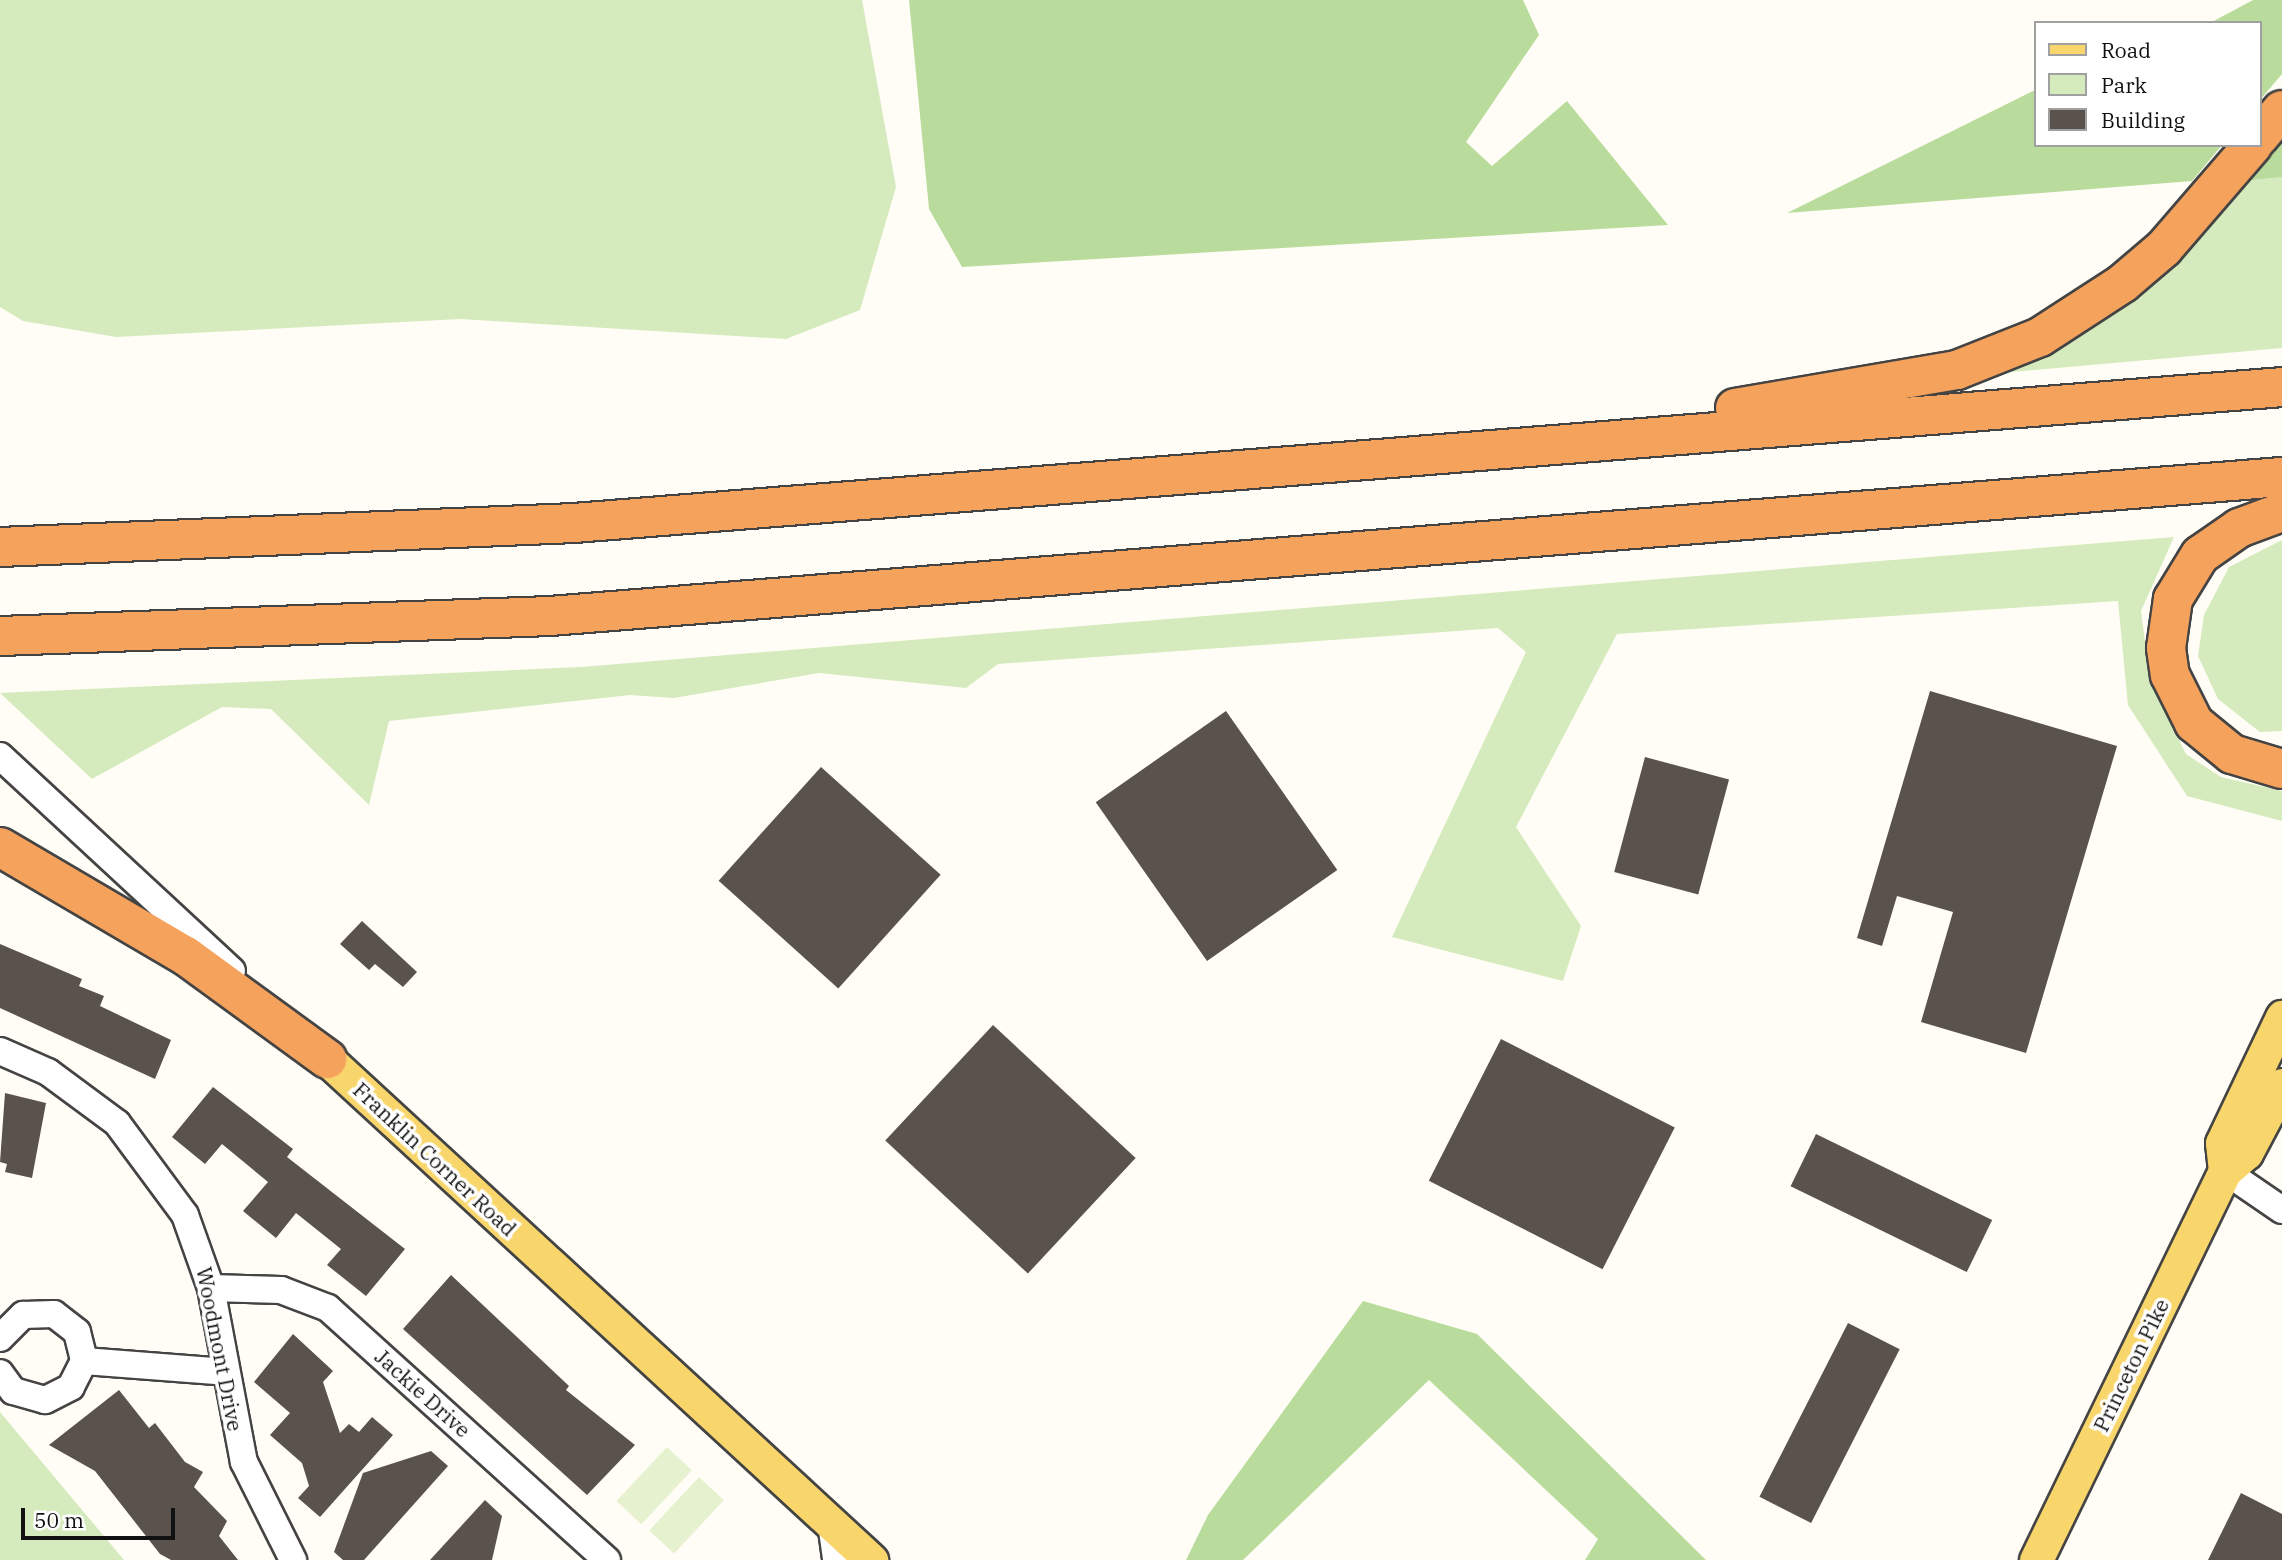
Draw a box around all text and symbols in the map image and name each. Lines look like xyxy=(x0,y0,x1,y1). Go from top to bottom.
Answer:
legend xyxy=(2034,21,2261,147)
text: Road xyxy=(2101,36,2151,64)
text: Park xyxy=(2101,71,2147,99)
text: Building xyxy=(2101,106,2185,134)
street label: Franklin Corner Road xyxy=(348,1077,522,1241)
street label: Woodmont Drive xyxy=(192,1265,248,1433)
street label: Princeton Pike xyxy=(2088,1294,2174,1436)
street label: Jackie Drive xyxy=(370,1344,476,1442)
scale bar xyxy=(24,1494,178,1538)
text: 50 m xyxy=(34,1506,84,1534)

